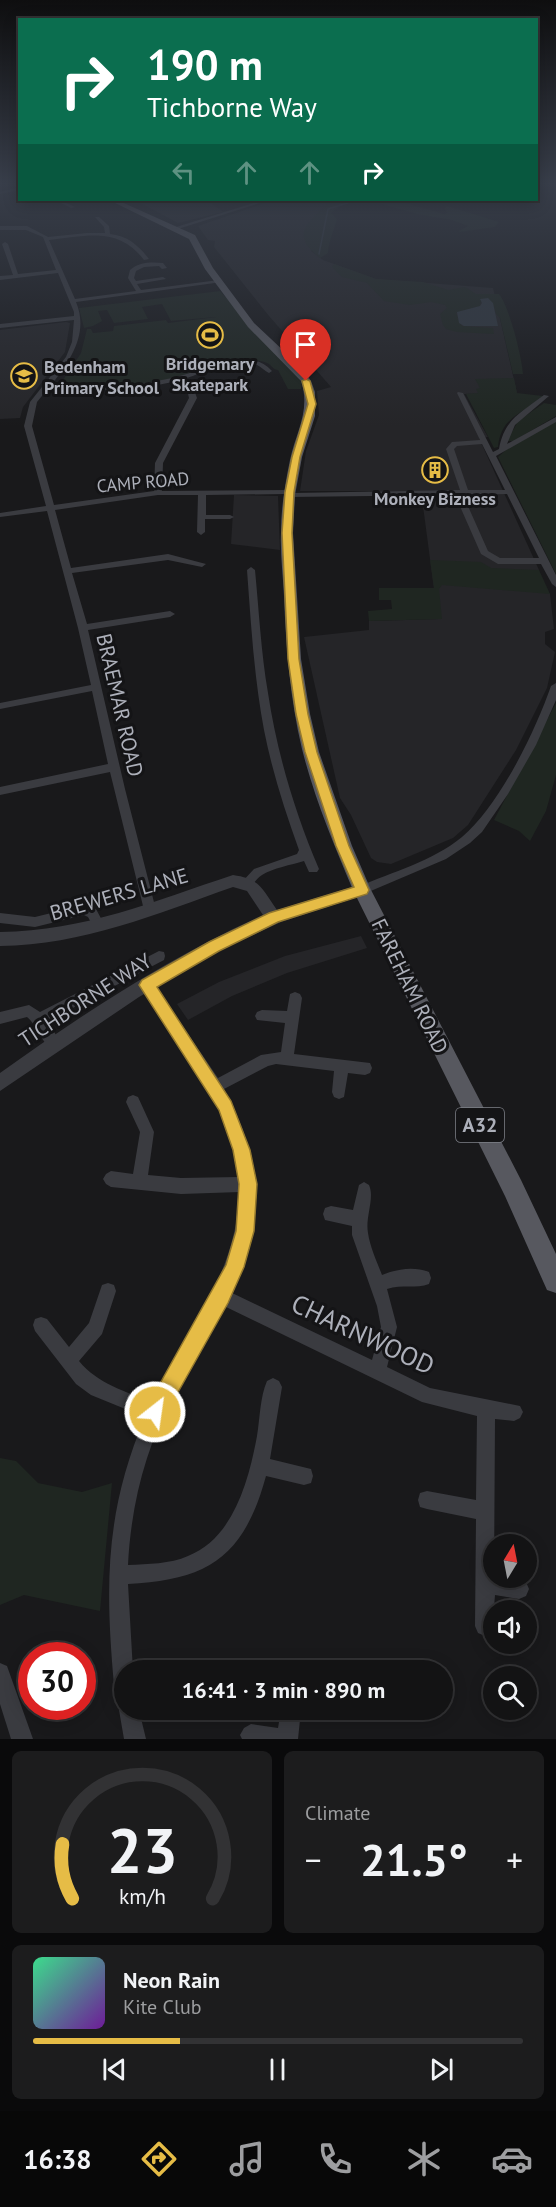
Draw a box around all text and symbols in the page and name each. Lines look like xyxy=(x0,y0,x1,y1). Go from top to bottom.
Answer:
text: 190 m xyxy=(147,37,263,92)
icon: right xyxy=(48,42,126,120)
text: Tichborne Way xyxy=(147,90,317,124)
icon: left xyxy=(167,156,200,189)
icon: ahead xyxy=(230,156,263,189)
icon: ahead xyxy=(293,156,326,189)
icon: right xyxy=(356,156,389,189)
pin xyxy=(280,319,331,381)
sports icon: Bridgemary Skatepark xyxy=(195,320,225,350)
icon: arrive xyxy=(289,328,322,361)
place label: Bridgemary Skatepark xyxy=(166,352,255,396)
place label: Bedenham Primary School xyxy=(44,355,160,399)
school or university icon: Bedenham Primary School xyxy=(9,361,39,391)
building icon: Monkey Bizness xyxy=(420,455,450,485)
street label: CAMP ROAD xyxy=(96,467,190,497)
place label: Monkey Bizness xyxy=(374,487,496,510)
street label: BRAEMAR ROAD xyxy=(90,631,150,779)
street label: BREWERS LANE xyxy=(47,861,191,927)
street label: FAREHAM ROAD xyxy=(366,914,454,1058)
street label: TICHBORNE WAY xyxy=(14,947,157,1053)
road number: A32 xyxy=(456,1108,504,1142)
street label: CHARNWOOD xyxy=(286,1286,440,1382)
position arrow xyxy=(123,1380,187,1444)
north arrow xyxy=(483,1534,537,1588)
map controls xyxy=(483,1534,537,1720)
button: sound xyxy=(483,1600,537,1654)
speed limit sign: 30 xyxy=(18,1642,96,1720)
button: search xyxy=(483,1666,537,1720)
text: 16:41 · 3 min · 890 m xyxy=(182,1676,385,1704)
text: Climate xyxy=(305,1800,371,1826)
text: 23 xyxy=(107,1809,177,1890)
text: 21.5° xyxy=(360,1830,468,1888)
text: − xyxy=(305,1838,322,1881)
text: + xyxy=(506,1838,523,1881)
text: km/h xyxy=(118,1882,165,1910)
text: Neon Rain xyxy=(123,1966,220,1994)
text: Kite Club xyxy=(123,1994,201,2020)
icon: previous xyxy=(98,2053,131,2086)
icon: pause xyxy=(261,2053,294,2086)
icon: next xyxy=(425,2053,458,2086)
icon: directions xyxy=(138,2138,180,2180)
icon: music xyxy=(226,2138,268,2180)
icon: phone xyxy=(314,2138,356,2180)
icon: climate xyxy=(403,2138,445,2180)
icon: car xyxy=(491,2138,533,2180)
text: 16:38 xyxy=(23,2142,92,2176)

